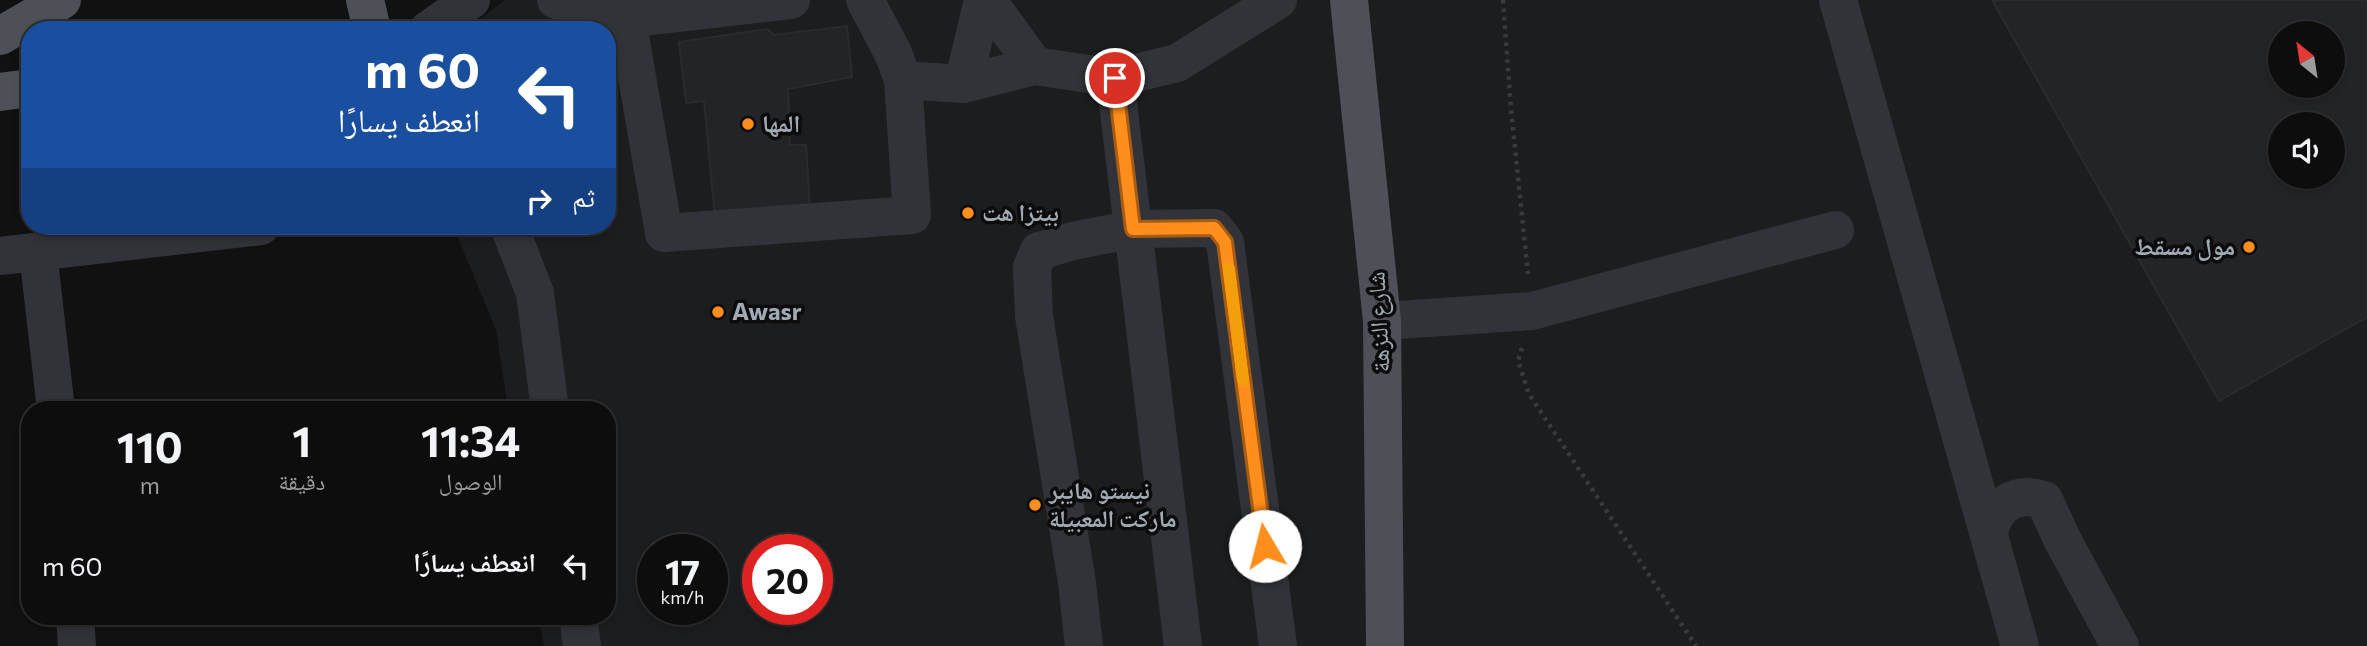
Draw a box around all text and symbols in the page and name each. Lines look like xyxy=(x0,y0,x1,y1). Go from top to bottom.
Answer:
north arrow xyxy=(2268,21,2345,98)
map controls xyxy=(2268,21,2345,189)
text: 60 m xyxy=(365,38,480,98)
pin xyxy=(1085,48,1145,108)
icon: left xyxy=(504,49,595,140)
icon: arrive xyxy=(1096,59,1134,97)
text: انعطف يسارًا xyxy=(338,99,480,139)
place label: المها xyxy=(762,108,800,137)
button: sound xyxy=(2268,112,2345,189)
marker: المها xyxy=(740,116,756,132)
text: ثم xyxy=(572,181,595,212)
icon: right xyxy=(520,182,558,220)
place label: بيتزا هت xyxy=(982,197,1059,227)
marker: بيتزا هت xyxy=(960,205,976,221)
place label: مول مسقط xyxy=(2135,231,2235,261)
marker: مول مسقط xyxy=(2241,239,2257,255)
street label: شارع النزهة xyxy=(1360,271,1397,373)
place label: Awasr xyxy=(732,296,802,325)
marker: Awasr xyxy=(710,304,726,320)
text: 1 xyxy=(292,414,311,466)
text: 11:34 xyxy=(421,414,520,466)
text: 110 xyxy=(117,420,183,472)
text: دقيقة xyxy=(278,467,325,495)
text: الوصول xyxy=(439,467,502,495)
text: m xyxy=(140,471,160,499)
place label: نيستو هايبر ماركت المعبيلة xyxy=(1048,475,1177,533)
marker: نيستو هايبر ماركت المعبيلة xyxy=(1027,497,1043,513)
position arrow xyxy=(1228,509,1302,583)
speed limit sign: 20 xyxy=(742,534,833,625)
text: انعطف يسارًا xyxy=(413,546,536,577)
icon: left xyxy=(557,547,595,585)
text: 17 xyxy=(665,549,700,592)
text: 60 m xyxy=(42,550,102,581)
text: km/h xyxy=(661,586,704,608)

